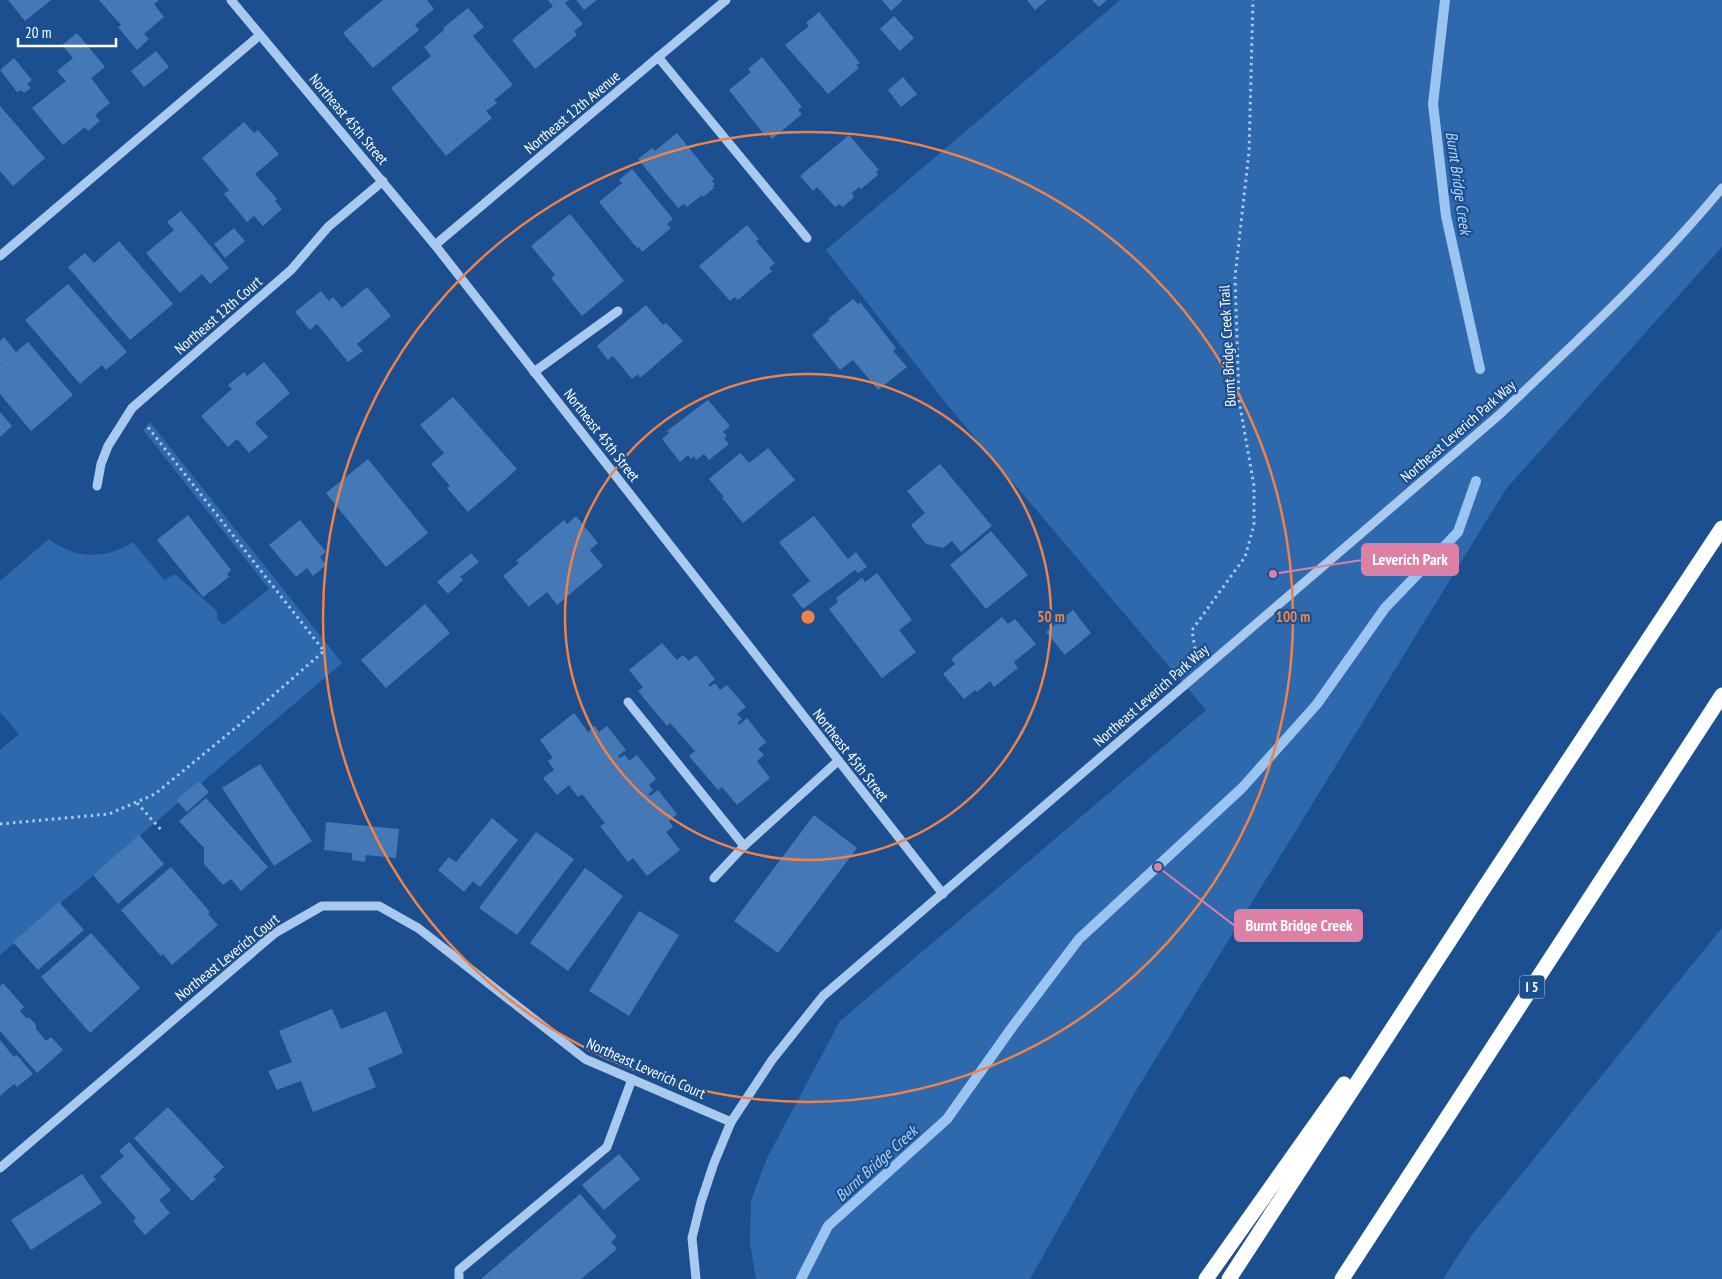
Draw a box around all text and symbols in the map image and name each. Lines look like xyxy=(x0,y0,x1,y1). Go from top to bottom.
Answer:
scale bar xyxy=(18,15,115,47)
text: 20 m xyxy=(25,23,51,42)
street label: Northeast 12th Avenue xyxy=(520,66,624,158)
street label: Northeast 45th Street xyxy=(305,70,393,168)
water label: Burnt Bridge Creek xyxy=(1442,130,1476,238)
street label: Northeast 12th Court xyxy=(170,272,266,358)
street label: Burnt Bridge Creek Trail xyxy=(1214,284,1240,407)
street label: Northeast Leverich Park Way xyxy=(1397,376,1520,486)
street label: Northeast 45th Street xyxy=(560,385,644,485)
callout: Leverich Park xyxy=(1362,544,1458,575)
text: Leverich Park xyxy=(1372,549,1448,569)
text: 50 m xyxy=(1037,607,1065,626)
text: 100 m xyxy=(1276,607,1310,626)
centre of rings xyxy=(799,608,817,626)
street label: Northeast Leverich Park Way xyxy=(1090,640,1213,750)
street label: Northeast 45th Street xyxy=(809,705,893,805)
street label: Northeast Leverich Court xyxy=(171,909,283,1005)
callout: Burnt Bridge Creek xyxy=(1235,910,1362,941)
text: Burnt Bridge Creek xyxy=(1245,915,1353,935)
road number: I 5 xyxy=(1520,976,1544,999)
street label: Northeast Leverich Court xyxy=(584,1033,708,1103)
water label: Burnt Bridge Creek xyxy=(831,1120,923,1205)

